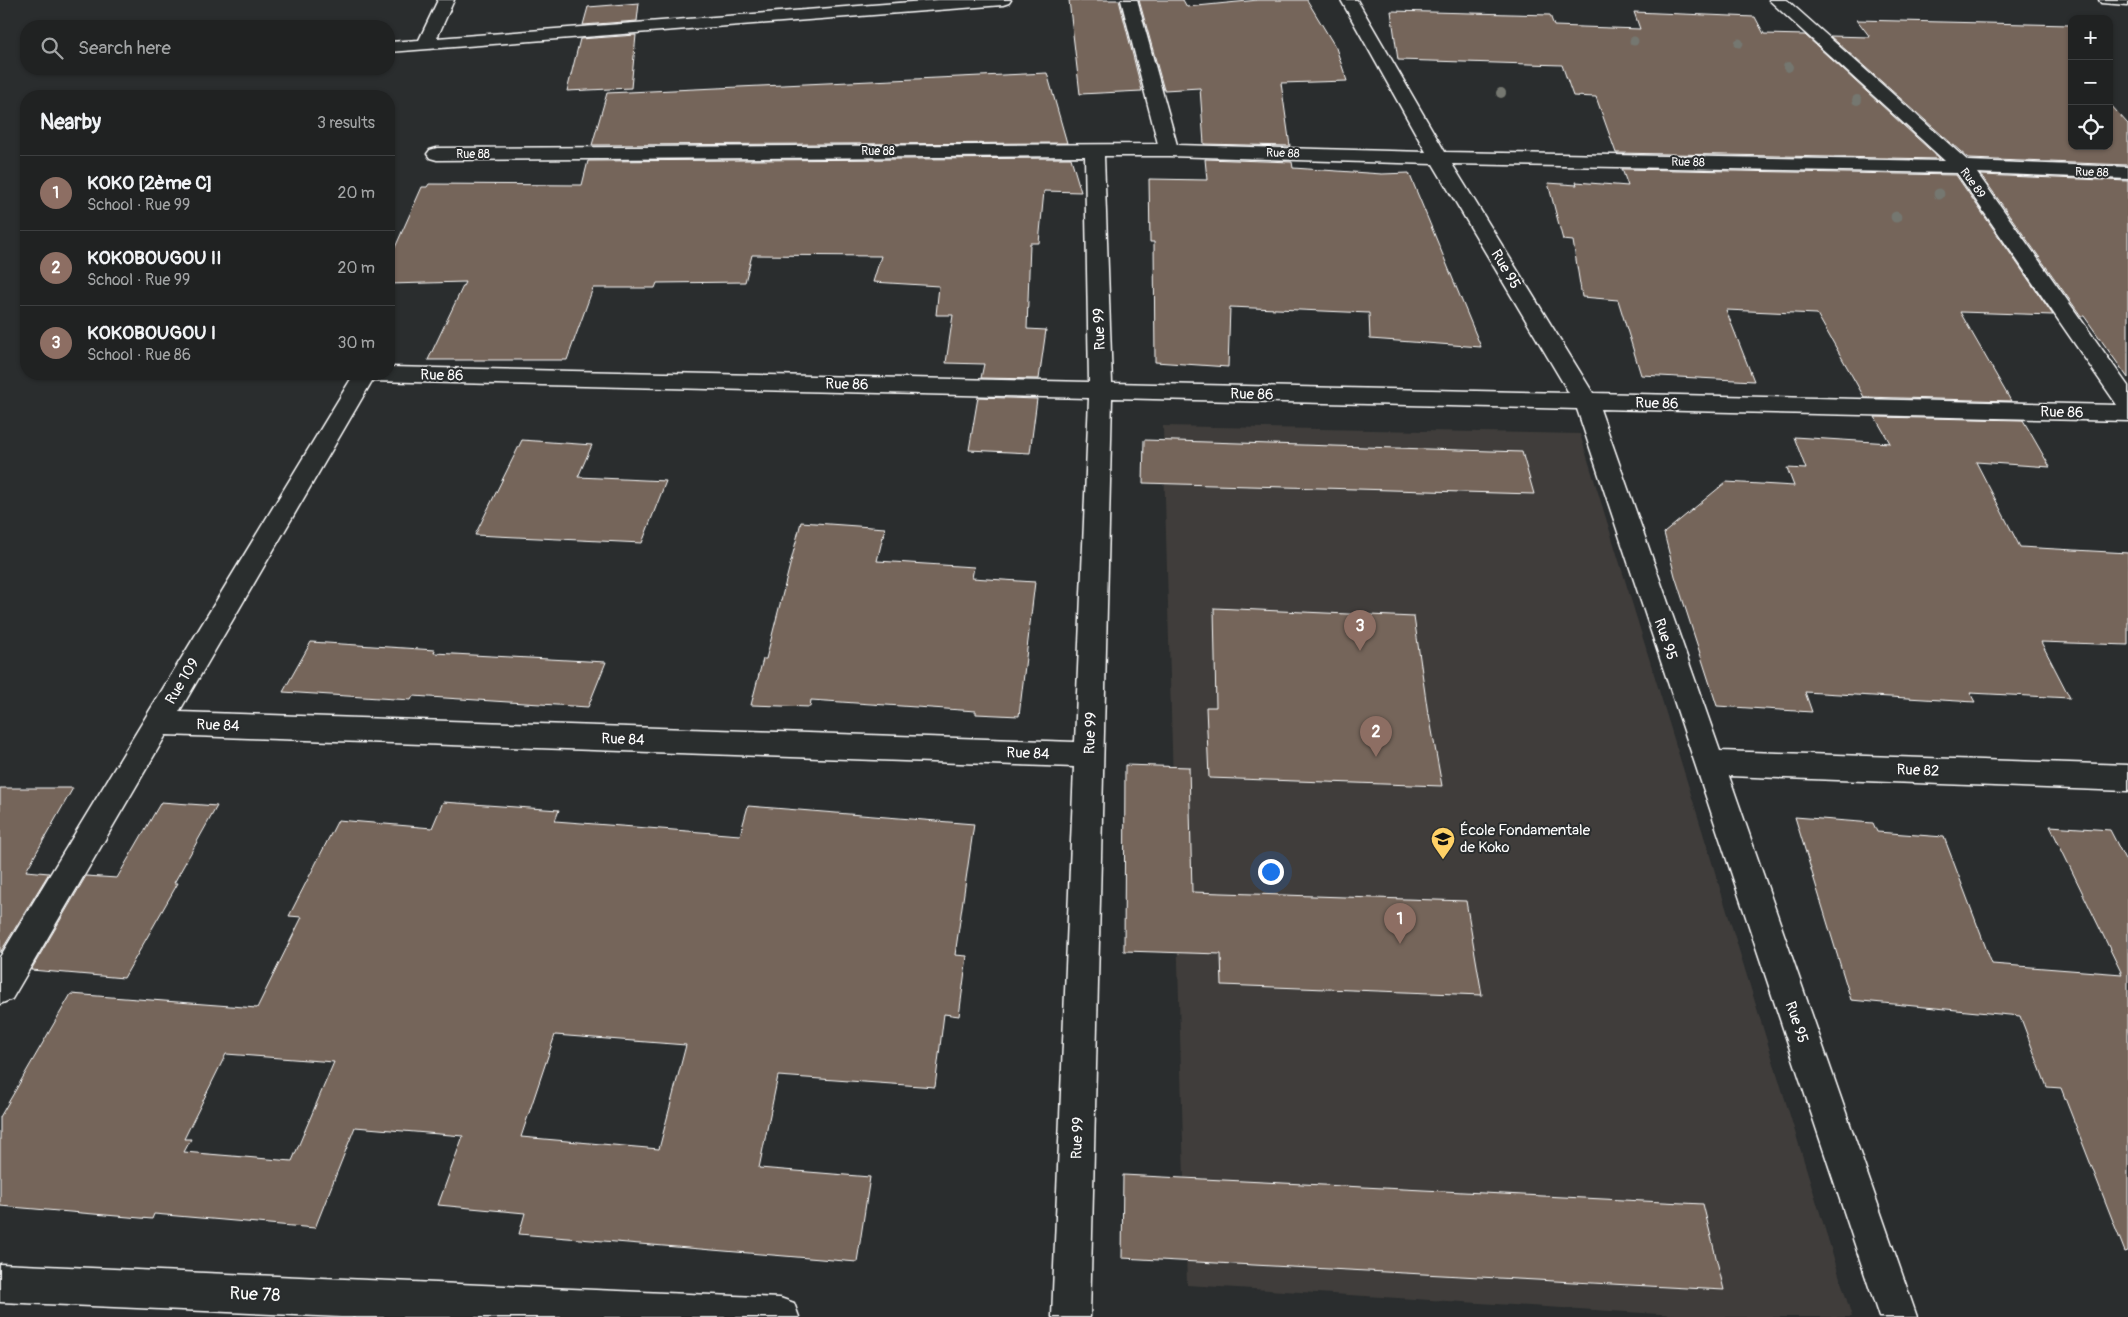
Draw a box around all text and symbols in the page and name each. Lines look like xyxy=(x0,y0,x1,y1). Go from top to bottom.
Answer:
map controls xyxy=(2068,15,2113,150)
button: + xyxy=(2068,15,2113,60)
search box xyxy=(20,20,395,75)
icon: search xyxy=(38,34,66,62)
text: Search here xyxy=(78,36,171,60)
button: − xyxy=(2068,60,2113,105)
button: locate xyxy=(2068,105,2113,150)
text: Nearby xyxy=(40,109,101,136)
text: 3 results xyxy=(317,113,375,133)
street label: Rue 88 xyxy=(861,144,895,159)
street label: Rue 88 xyxy=(1266,145,1300,162)
street label: Rue 88 xyxy=(456,147,490,162)
street label: Rue 88 xyxy=(1671,155,1705,170)
street label: Rue 88 xyxy=(2075,164,2109,181)
street label: Rue 89 xyxy=(1957,165,1989,201)
text: KOKO [2ème C] xyxy=(87,171,213,195)
text: 1 xyxy=(53,183,59,203)
text: 20 m xyxy=(337,183,375,203)
text: School · Rue 99 xyxy=(87,195,190,215)
text: KOKOBOUGOU II xyxy=(87,246,222,270)
street label: Rue 95 xyxy=(1486,246,1525,292)
text: 2 xyxy=(52,258,60,278)
text: 20 m xyxy=(337,258,375,278)
text: School · Rue 99 xyxy=(87,270,190,290)
street label: Rue 99 xyxy=(1089,307,1110,350)
text: KOKOBOUGOU I xyxy=(87,321,216,345)
text: 3 xyxy=(52,333,60,353)
text: 30 m xyxy=(337,333,375,353)
text: School · Rue 86 xyxy=(87,345,191,365)
street label: Rue 86 xyxy=(420,366,464,385)
street label: Rue 86 xyxy=(825,375,869,394)
street label: Rue 86 xyxy=(1230,385,1274,404)
street label: Rue 86 xyxy=(1635,394,1679,413)
street label: Rue 86 xyxy=(2040,403,2084,422)
pin: 3 xyxy=(1344,610,1376,651)
street label: Rue 95 xyxy=(1650,616,1681,662)
street label: Rue 109 xyxy=(161,655,204,708)
street label: Rue 99 xyxy=(1080,712,1101,755)
street label: Rue 84 xyxy=(196,715,240,736)
pin: 2 xyxy=(1360,716,1392,757)
street label: Rue 84 xyxy=(601,729,645,750)
street label: Rue 84 xyxy=(1006,743,1050,764)
street label: Rue 82 xyxy=(1896,760,1940,781)
place label: École Fondamentale de Koko xyxy=(1460,821,1591,857)
school or university icon: École Fondamentale de Koko xyxy=(1430,826,1456,860)
your location xyxy=(1258,859,1284,885)
pin: 1 xyxy=(1384,903,1416,944)
street label: Rue 95 xyxy=(1781,999,1812,1045)
street label: Rue 99 xyxy=(1067,1117,1088,1160)
street label: Rue 78 xyxy=(229,1282,281,1307)

